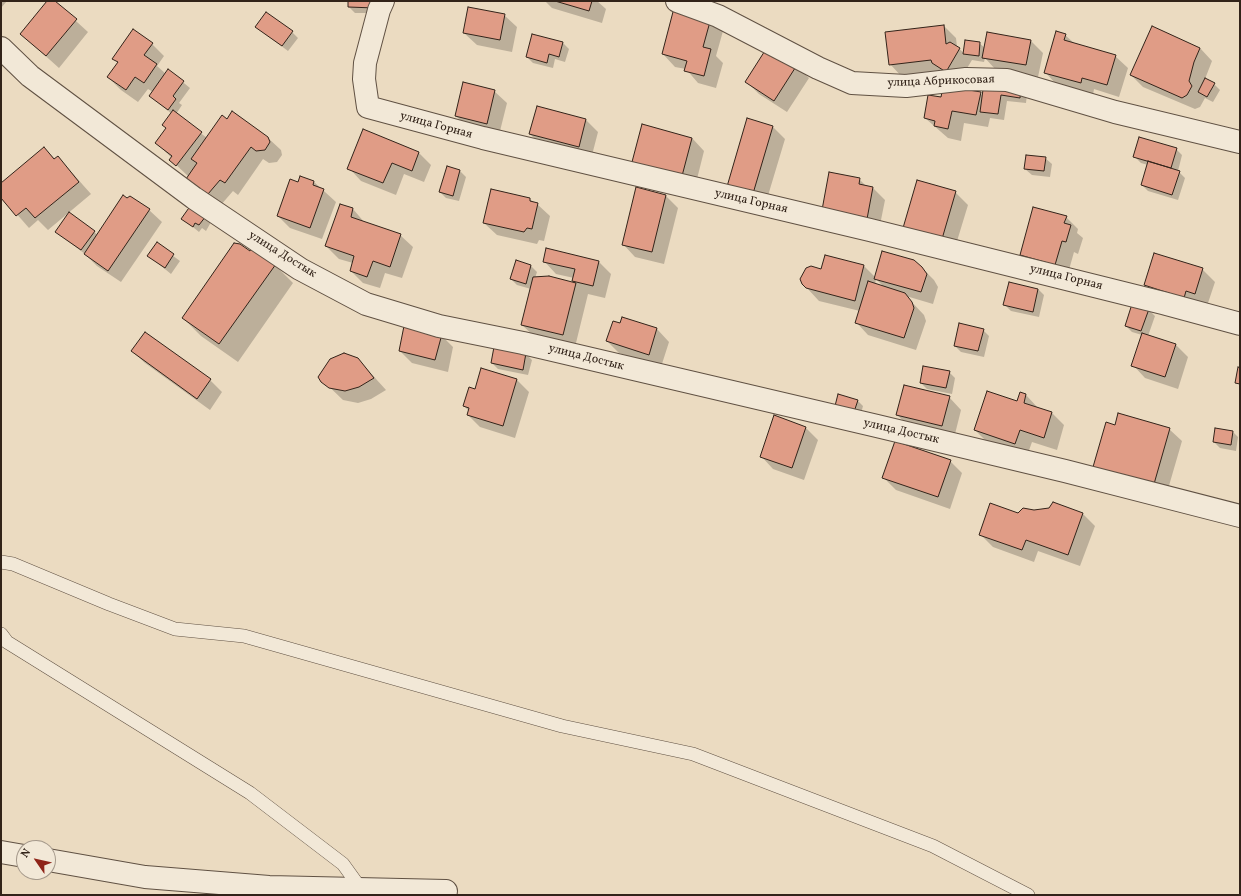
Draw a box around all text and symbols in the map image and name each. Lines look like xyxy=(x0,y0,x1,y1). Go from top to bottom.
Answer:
street label: улица Абрикосовая xyxy=(887,73,995,91)
street label: улица Горная xyxy=(398,109,474,143)
street label: улица Горная xyxy=(713,187,789,217)
street label: улица Достык xyxy=(245,228,319,282)
street label: улица Горная xyxy=(1028,262,1104,294)
street label: улица Достык xyxy=(547,342,625,374)
street label: улица Достык xyxy=(862,416,940,448)
north arrow xyxy=(16,840,56,880)
text: N xyxy=(18,846,35,861)

